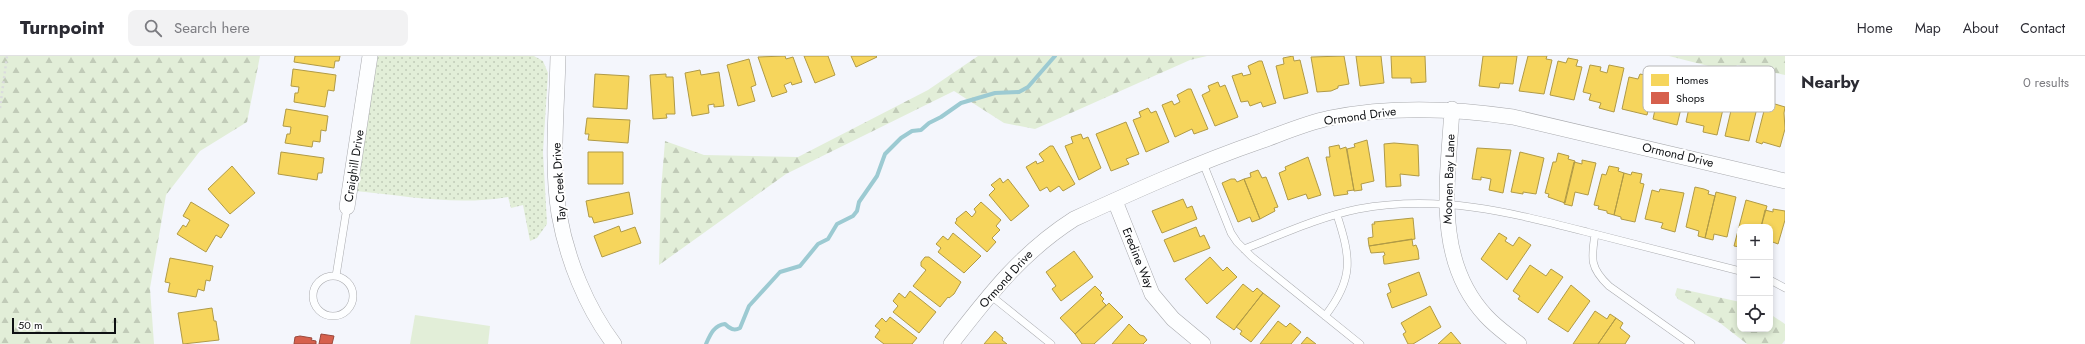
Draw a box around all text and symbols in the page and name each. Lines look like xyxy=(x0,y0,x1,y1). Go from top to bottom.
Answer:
search box xyxy=(128,10,408,46)
text: Turnpoint xyxy=(20,14,104,41)
icon: search xyxy=(142,17,164,39)
text: Search here xyxy=(174,17,250,39)
text: Home xyxy=(1857,18,1893,38)
text: Map xyxy=(1915,18,1941,38)
text: About xyxy=(1963,18,1998,38)
text: Contact xyxy=(2020,18,2065,38)
legend xyxy=(1643,66,1775,112)
text: Nearby xyxy=(1801,70,1859,94)
text: Homes xyxy=(1676,72,1709,88)
text: 0 results xyxy=(2023,73,2069,92)
text: Shops xyxy=(1676,90,1705,106)
street label: Ormond Drive xyxy=(1323,102,1397,130)
street label: Craighill Drive xyxy=(339,128,369,204)
street label: Moonen Bay Lane xyxy=(1438,134,1460,224)
street label: Ormond Drive xyxy=(1640,138,1716,172)
street label: Tay Creek Drive xyxy=(547,142,571,222)
map controls xyxy=(1737,224,1773,332)
button: + xyxy=(1737,224,1773,260)
street label: Eredine Way xyxy=(1118,225,1159,292)
street label: Ormond Drive xyxy=(975,246,1037,312)
button: − xyxy=(1737,260,1773,296)
button: locate xyxy=(1737,296,1773,332)
scale bar xyxy=(12,316,116,335)
text: 50 m xyxy=(18,317,43,333)

